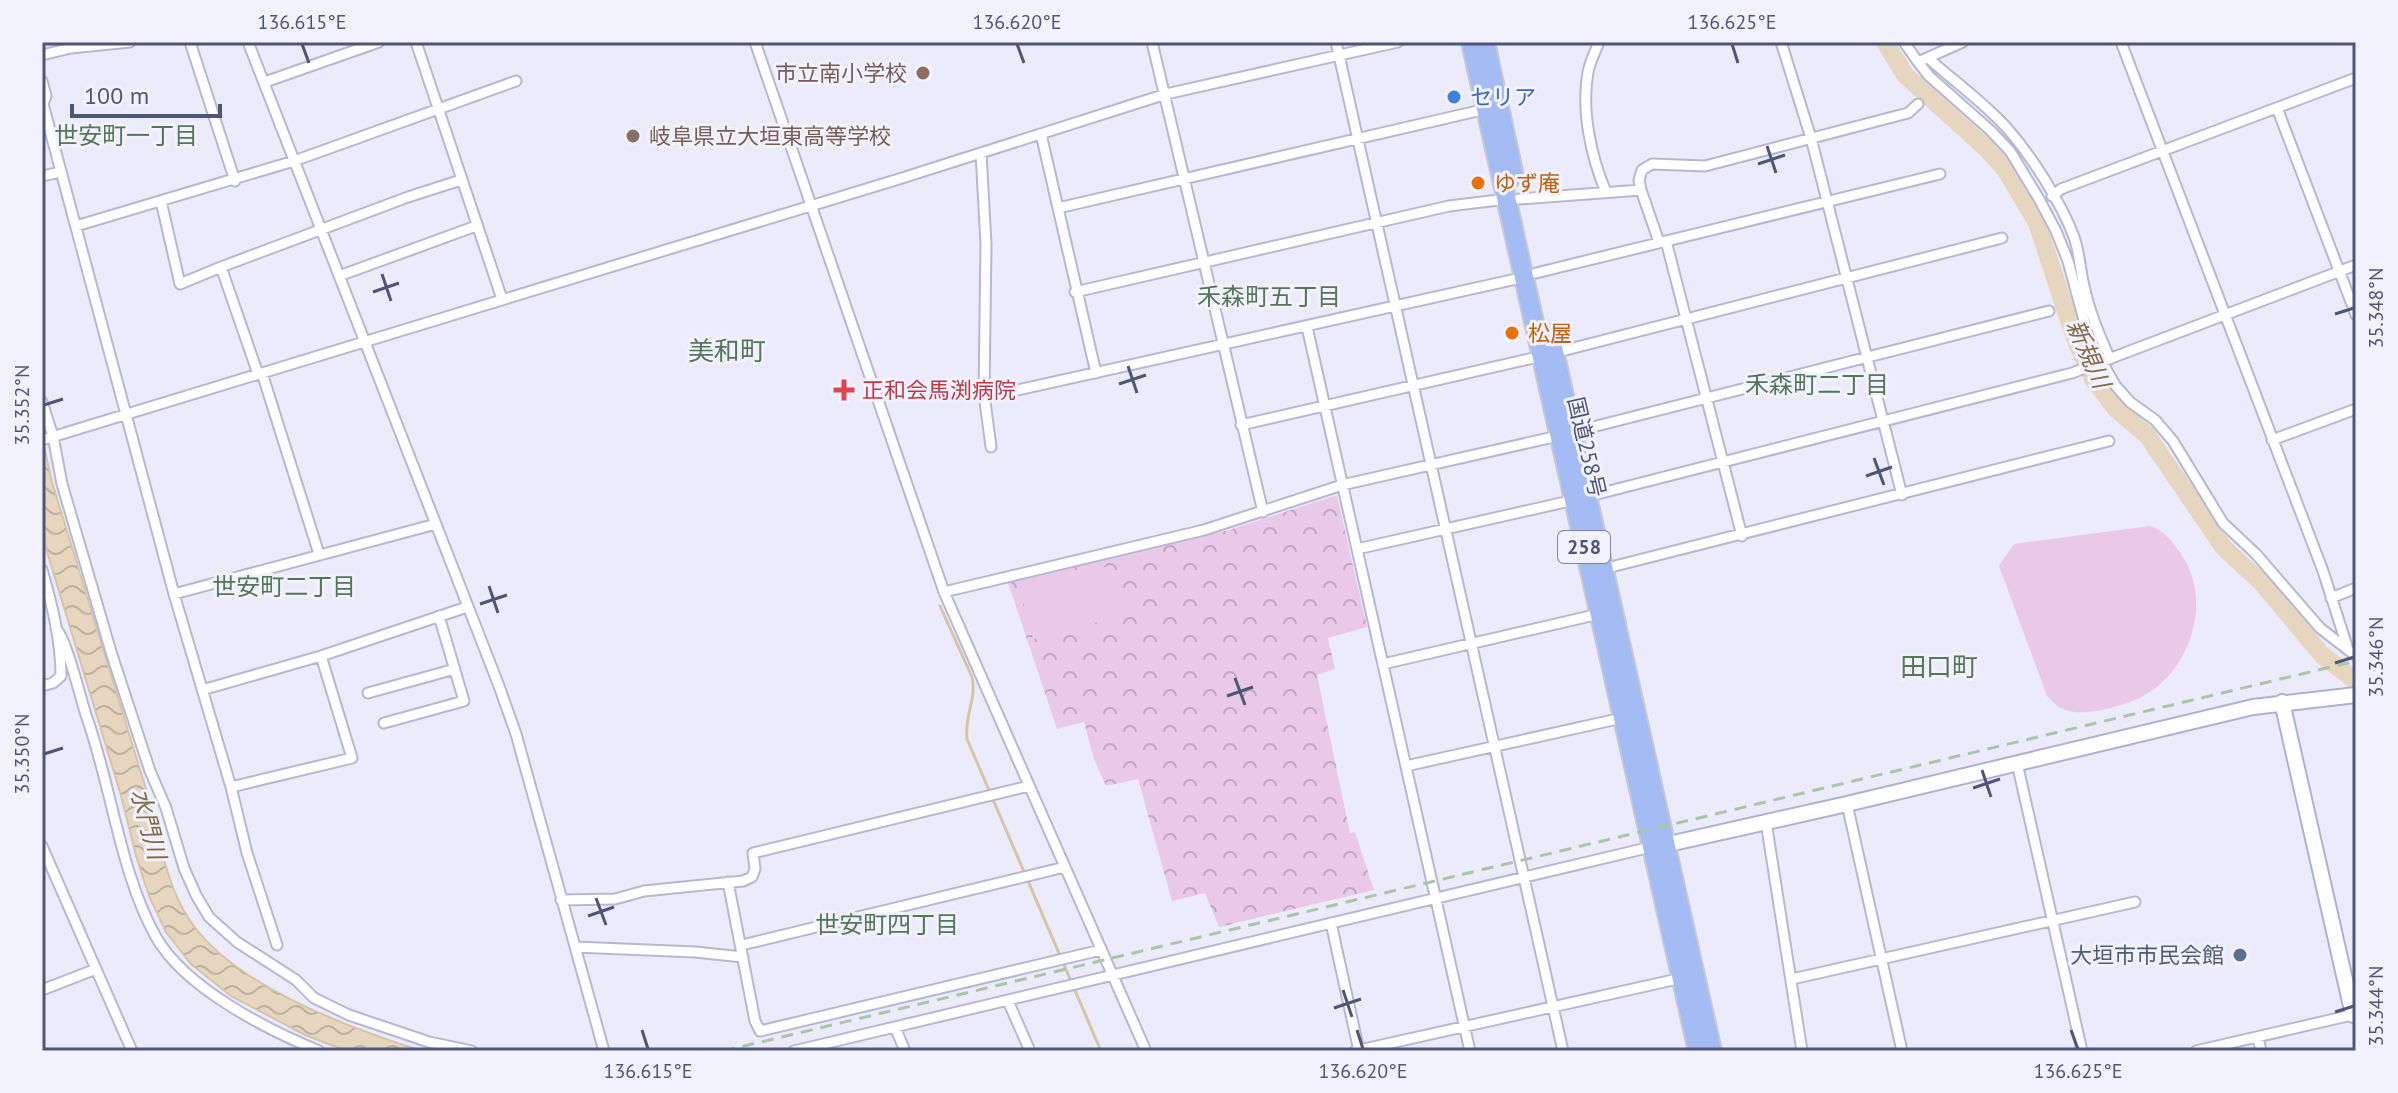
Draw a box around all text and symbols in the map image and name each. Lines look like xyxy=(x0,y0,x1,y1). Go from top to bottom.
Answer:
text: 136.615°E xyxy=(258,9,346,35)
text: 136.620°E xyxy=(973,9,1061,35)
text: 136.625°E xyxy=(1688,9,1776,35)
place label: 市立南小学校 xyxy=(775,59,907,87)
marker: 市立南小学校 xyxy=(914,64,932,82)
scale bar xyxy=(72,68,220,118)
text: 100 m xyxy=(84,80,149,111)
place label: セリア xyxy=(1470,83,1536,111)
marker: セリア xyxy=(1445,88,1463,106)
district label: 世安町一丁目 xyxy=(54,120,198,151)
place label: 岐阜県立大垣東高等学校 xyxy=(649,122,891,150)
marker: 岐阜県立大垣東高等学校 xyxy=(624,127,642,145)
place label: ゆず庵 xyxy=(1494,169,1560,197)
marker: ゆず庵 xyxy=(1469,174,1487,192)
text: 35.348°N xyxy=(2363,268,2389,348)
district label: 禾森町五丁目 xyxy=(1197,281,1341,312)
water label: 新規川 xyxy=(2060,315,2118,396)
place label: 松屋 xyxy=(1528,319,1572,347)
marker: 松屋 xyxy=(1503,324,1521,342)
district label: 美和町 xyxy=(688,334,766,367)
text: 35.352°N xyxy=(9,365,35,445)
district label: 禾森町二丁目 xyxy=(1745,369,1889,400)
place label: 正和会馬渕病院 xyxy=(862,376,1016,404)
marker: 正和会馬渕病院 xyxy=(833,379,855,401)
street label: 国道258号 xyxy=(1562,394,1612,500)
road number: 258 xyxy=(1558,531,1610,563)
district label: 世安町二丁目 xyxy=(212,571,356,602)
text: 35.346°N xyxy=(2363,617,2389,697)
district label: 田口町 xyxy=(1900,650,1978,683)
text: 35.350°N xyxy=(9,714,35,794)
water label: 水門川 xyxy=(124,785,174,866)
district label: 世安町四丁目 xyxy=(815,909,959,940)
place label: 大垣市市民会館 xyxy=(2070,941,2224,969)
marker: 大垣市市民会館 xyxy=(2231,946,2249,964)
text: 35.344°N xyxy=(2363,966,2389,1046)
text: 136.615°E xyxy=(604,1058,692,1084)
text: 136.620°E xyxy=(1319,1058,1407,1084)
text: 136.625°E xyxy=(2034,1058,2122,1084)

